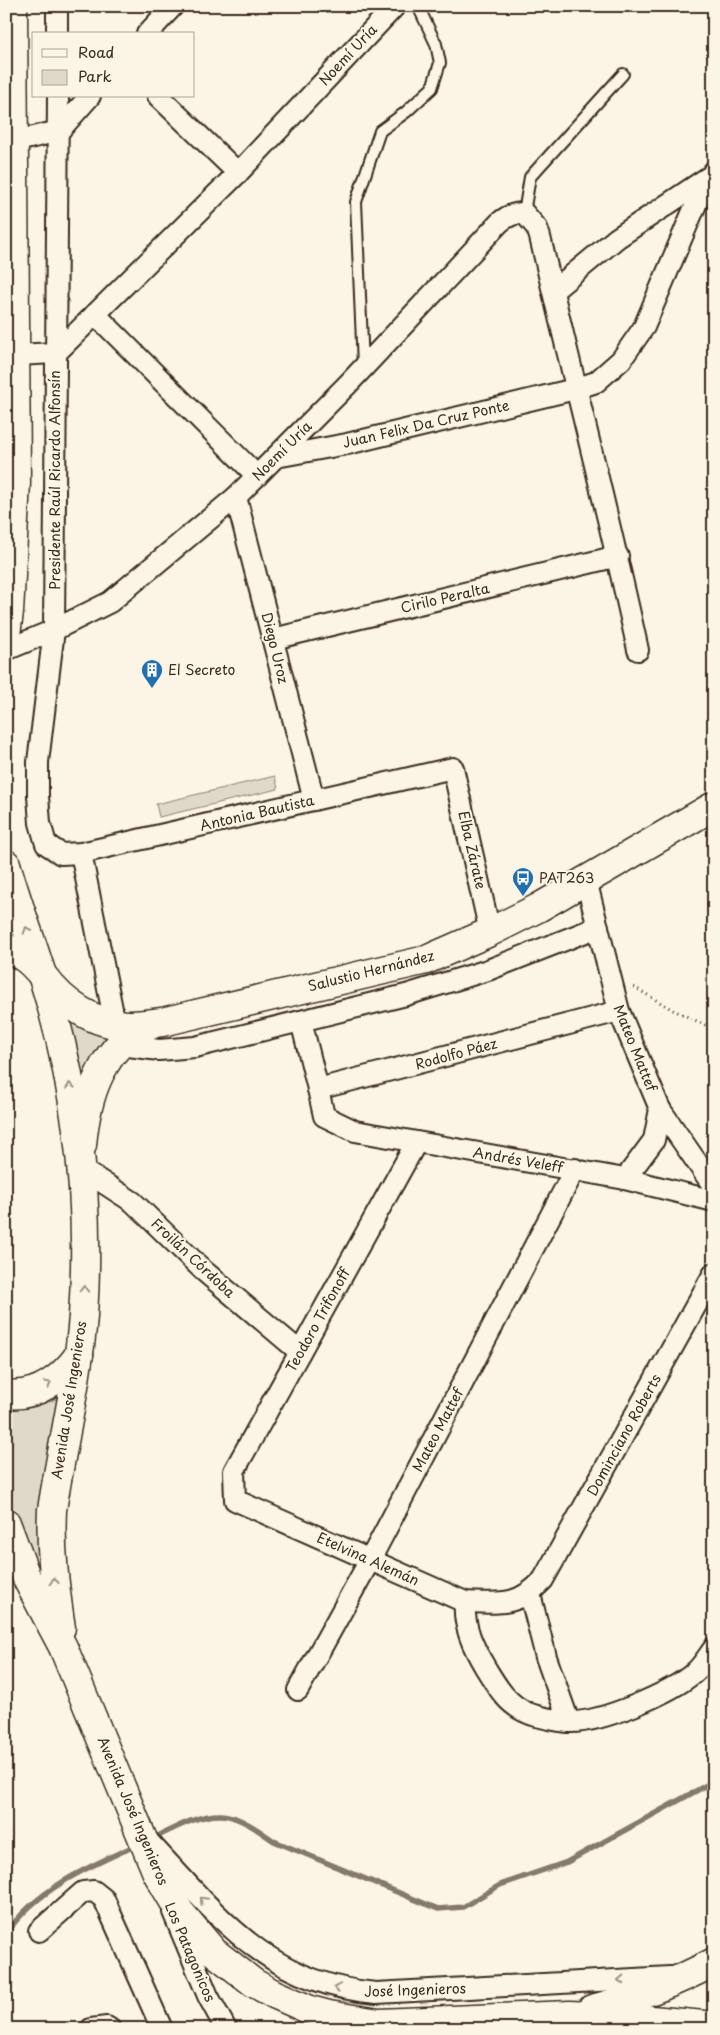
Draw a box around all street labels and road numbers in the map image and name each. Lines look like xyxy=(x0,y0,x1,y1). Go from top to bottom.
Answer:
street label: Noemí Uría xyxy=(314,19,382,90)
street label: Presidente Raúl Ricardo Alfonsín xyxy=(44,370,65,590)
street label: Juan Felix Da Cruz Ponte xyxy=(341,394,512,453)
street label: Noemí Uría xyxy=(247,416,316,485)
street label: Cirilo Peralta xyxy=(399,577,492,618)
street label: Diego Uroz xyxy=(257,610,294,686)
street label: Antonia Bautista xyxy=(198,789,316,836)
street label: Elba Zárate xyxy=(453,809,492,891)
street label: Salustio Hernández xyxy=(306,945,436,996)
street label: Mateo Mattef xyxy=(609,1001,663,1096)
street label: Rodolfo Páez xyxy=(413,1032,500,1075)
street label: Andrés Veleff xyxy=(471,1141,566,1178)
street label: Froilán Córdoba xyxy=(147,1213,240,1302)
street label: Teodoro Trifonoff xyxy=(280,1263,356,1376)
street label: Avenida José Ingenieros xyxy=(46,1319,91,1480)
street label: Dominciano Roberts xyxy=(581,1370,666,1499)
street label: Mateo Mattef xyxy=(407,1383,469,1475)
street label: Etelvina Alemán xyxy=(314,1527,423,1590)
street label: Avenida José Ingenieros xyxy=(93,1733,174,1888)
street label: Los Patagonicos xyxy=(160,1899,221,2005)
street label: José Ingenieros xyxy=(364,1977,466,2002)

